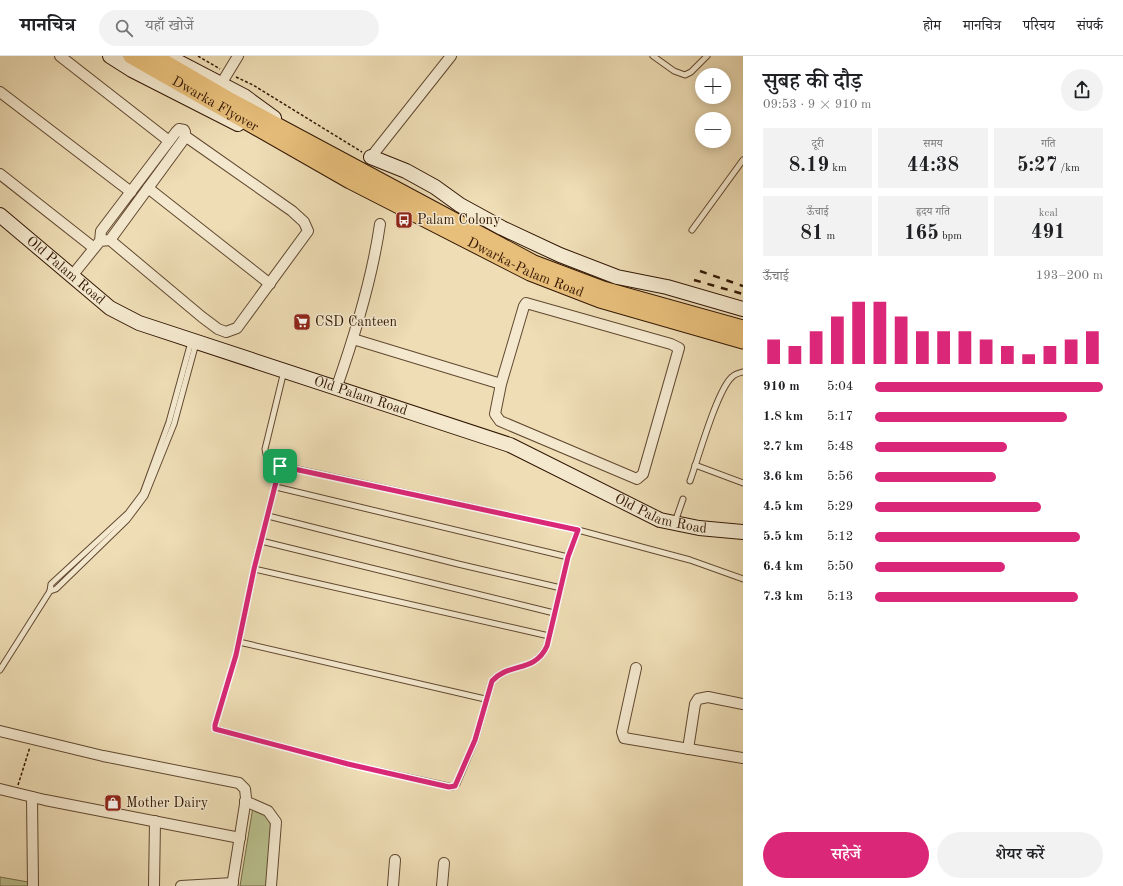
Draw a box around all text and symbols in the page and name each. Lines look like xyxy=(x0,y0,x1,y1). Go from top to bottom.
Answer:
search box xyxy=(99,10,379,46)
text: मानचित्र xyxy=(20,17,75,36)
icon: search xyxy=(113,17,135,39)
text: यहाँ खोजें xyxy=(145,19,193,34)
text: होम xyxy=(923,19,941,33)
text: मानचित्र xyxy=(963,19,1001,33)
text: परिचय xyxy=(1023,19,1055,33)
text: संपर्क xyxy=(1077,19,1103,33)
map controls xyxy=(695,68,731,148)
button: + xyxy=(695,68,731,104)
button: share xyxy=(1061,69,1103,111)
text: सुबह की दौड़ xyxy=(763,71,862,93)
street label: Dwarka Flyover xyxy=(169,74,261,134)
text: 09:53 · 9 × 910 m xyxy=(763,98,871,111)
button: − xyxy=(695,112,731,148)
text: दूरी xyxy=(812,139,824,150)
text: समय xyxy=(923,139,943,150)
text: गति xyxy=(1041,139,1056,150)
text: 8.19 xyxy=(789,156,829,176)
text: 44:38 xyxy=(907,156,959,176)
text: 5:27 xyxy=(1017,156,1057,176)
text: km xyxy=(829,163,847,174)
text: /km xyxy=(1057,163,1080,174)
text: ऊँचाई xyxy=(807,207,829,218)
text: हृदय गति xyxy=(916,207,950,218)
text: kcal xyxy=(1039,208,1058,219)
bus stop icon: Palam Colony xyxy=(394,210,414,230)
place label: Palam Colony xyxy=(417,213,501,227)
text: 491 xyxy=(1031,223,1066,243)
text: 81 xyxy=(800,224,823,244)
text: 165 xyxy=(904,224,939,244)
text: m xyxy=(823,231,835,242)
text: bpm xyxy=(939,231,962,242)
street label: Old Palam Road xyxy=(24,234,107,307)
street label: Dwarka-Palam Road xyxy=(465,235,586,300)
text: 193–200 m xyxy=(1036,269,1103,282)
text: ऊँचाई xyxy=(763,270,789,283)
supermarket icon: CSD Canteen xyxy=(292,312,312,332)
place label: CSD Canteen xyxy=(315,315,398,329)
street label: Old Palam Road xyxy=(312,374,409,418)
text: 910 m xyxy=(763,380,800,393)
text: 5:04 xyxy=(827,380,853,393)
text: 1.8 km xyxy=(763,410,803,423)
text: 5:17 xyxy=(827,410,853,423)
text: 2.7 km xyxy=(763,440,803,453)
text: 5:48 xyxy=(827,440,853,453)
pin xyxy=(263,449,297,483)
icon: arrive xyxy=(269,455,291,477)
text: 3.6 km xyxy=(763,470,803,483)
text: 5:56 xyxy=(827,470,853,483)
street label: Old Palam Road xyxy=(612,491,708,536)
text: 4.5 km xyxy=(763,500,803,513)
text: 5:29 xyxy=(827,500,853,513)
text: 5.5 km xyxy=(763,530,803,543)
text: 5:12 xyxy=(827,530,853,543)
text: 6.4 km xyxy=(763,560,803,573)
text: 5:50 xyxy=(827,560,853,573)
text: 7.3 km xyxy=(763,590,803,603)
text: 5:13 xyxy=(827,590,853,603)
shop icon: Mother Dairy xyxy=(103,793,123,813)
place label: Mother Dairy xyxy=(126,796,209,810)
button: सहेजें xyxy=(763,832,929,878)
button: शेयर करें xyxy=(937,832,1103,878)

